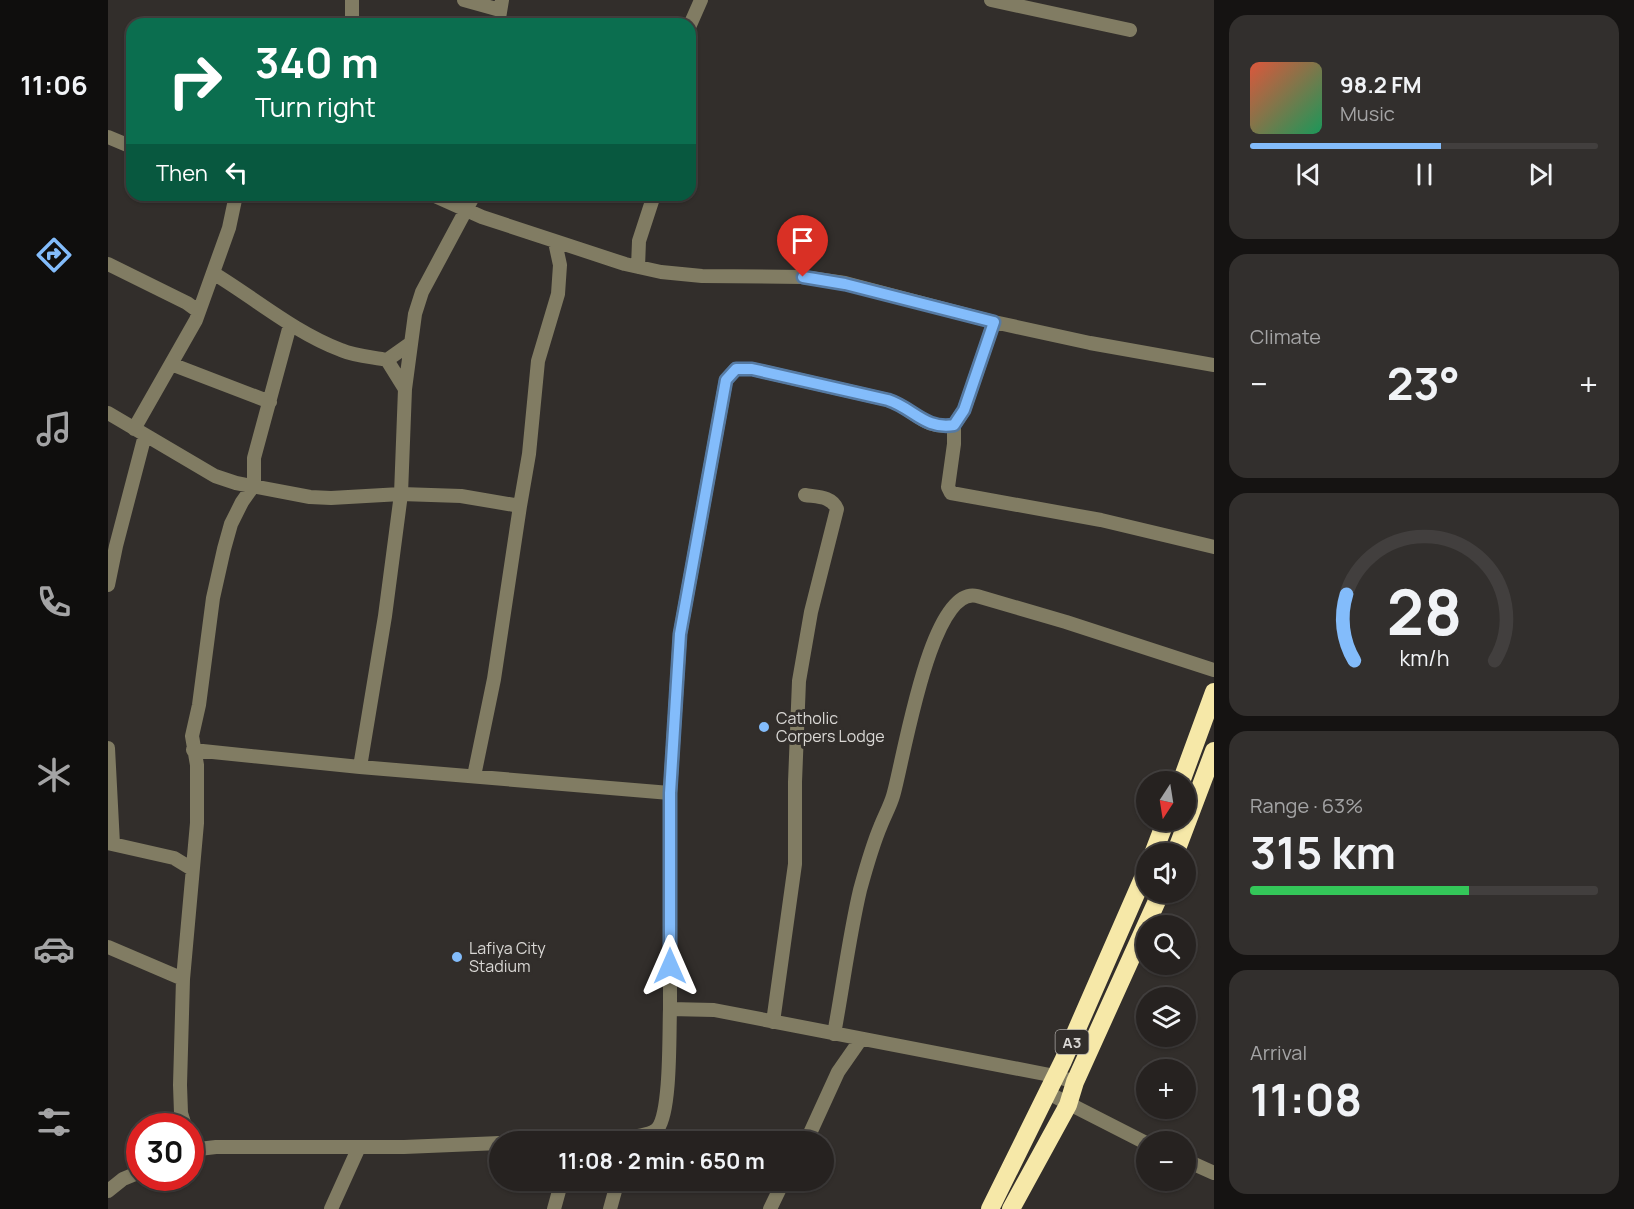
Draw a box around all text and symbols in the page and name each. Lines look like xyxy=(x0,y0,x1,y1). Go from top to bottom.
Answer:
text: 340 m xyxy=(255,33,379,91)
icon: right xyxy=(156,42,234,120)
text: 11:06 xyxy=(20,66,88,103)
text: 98.2 FM xyxy=(1340,70,1422,100)
text: Turn right xyxy=(255,88,376,125)
text: Music xyxy=(1340,100,1395,127)
icon: left xyxy=(220,156,253,189)
text: Then xyxy=(156,158,208,188)
icon: previous xyxy=(1292,158,1325,191)
icon: pause xyxy=(1408,158,1441,191)
icon: next xyxy=(1524,158,1557,191)
pin xyxy=(777,215,828,277)
icon: arrive xyxy=(786,224,819,257)
icon: directions xyxy=(33,234,75,276)
text: Climate xyxy=(1250,323,1321,350)
text: 23° xyxy=(1387,352,1460,414)
text: − xyxy=(1250,361,1268,406)
text: + xyxy=(1579,361,1598,406)
icon: music xyxy=(33,408,75,450)
text: 28 xyxy=(1386,569,1462,655)
icon: phone xyxy=(33,581,75,623)
text: km/h xyxy=(1399,644,1449,673)
place label: Catholic Corpers Lodge xyxy=(776,707,885,747)
marker: Catholic Corpers Lodge xyxy=(757,720,771,734)
icon: climate xyxy=(33,754,75,796)
north arrow xyxy=(1136,771,1196,831)
map controls xyxy=(1136,771,1196,1191)
text: Range · 63% xyxy=(1250,792,1363,819)
text: 315 km xyxy=(1250,821,1396,883)
button: sound xyxy=(1136,843,1196,903)
button: search xyxy=(1136,915,1196,975)
icon: car xyxy=(33,928,75,970)
position arrow xyxy=(638,934,702,998)
place label: Lafiya City Stadium xyxy=(469,937,546,977)
marker: Lafiya City Stadium xyxy=(450,950,464,964)
button: layers xyxy=(1136,987,1196,1047)
road number: A3 xyxy=(1056,1030,1088,1054)
text: Arrival xyxy=(1250,1039,1307,1066)
button: + xyxy=(1136,1059,1196,1119)
text: 11:08 xyxy=(1250,1068,1362,1130)
icon: filters xyxy=(33,1101,75,1143)
speed limit sign: 30 xyxy=(126,1113,204,1191)
button: − xyxy=(1136,1131,1196,1191)
text: 11:08 · 2 min · 650 m xyxy=(558,1146,765,1176)

